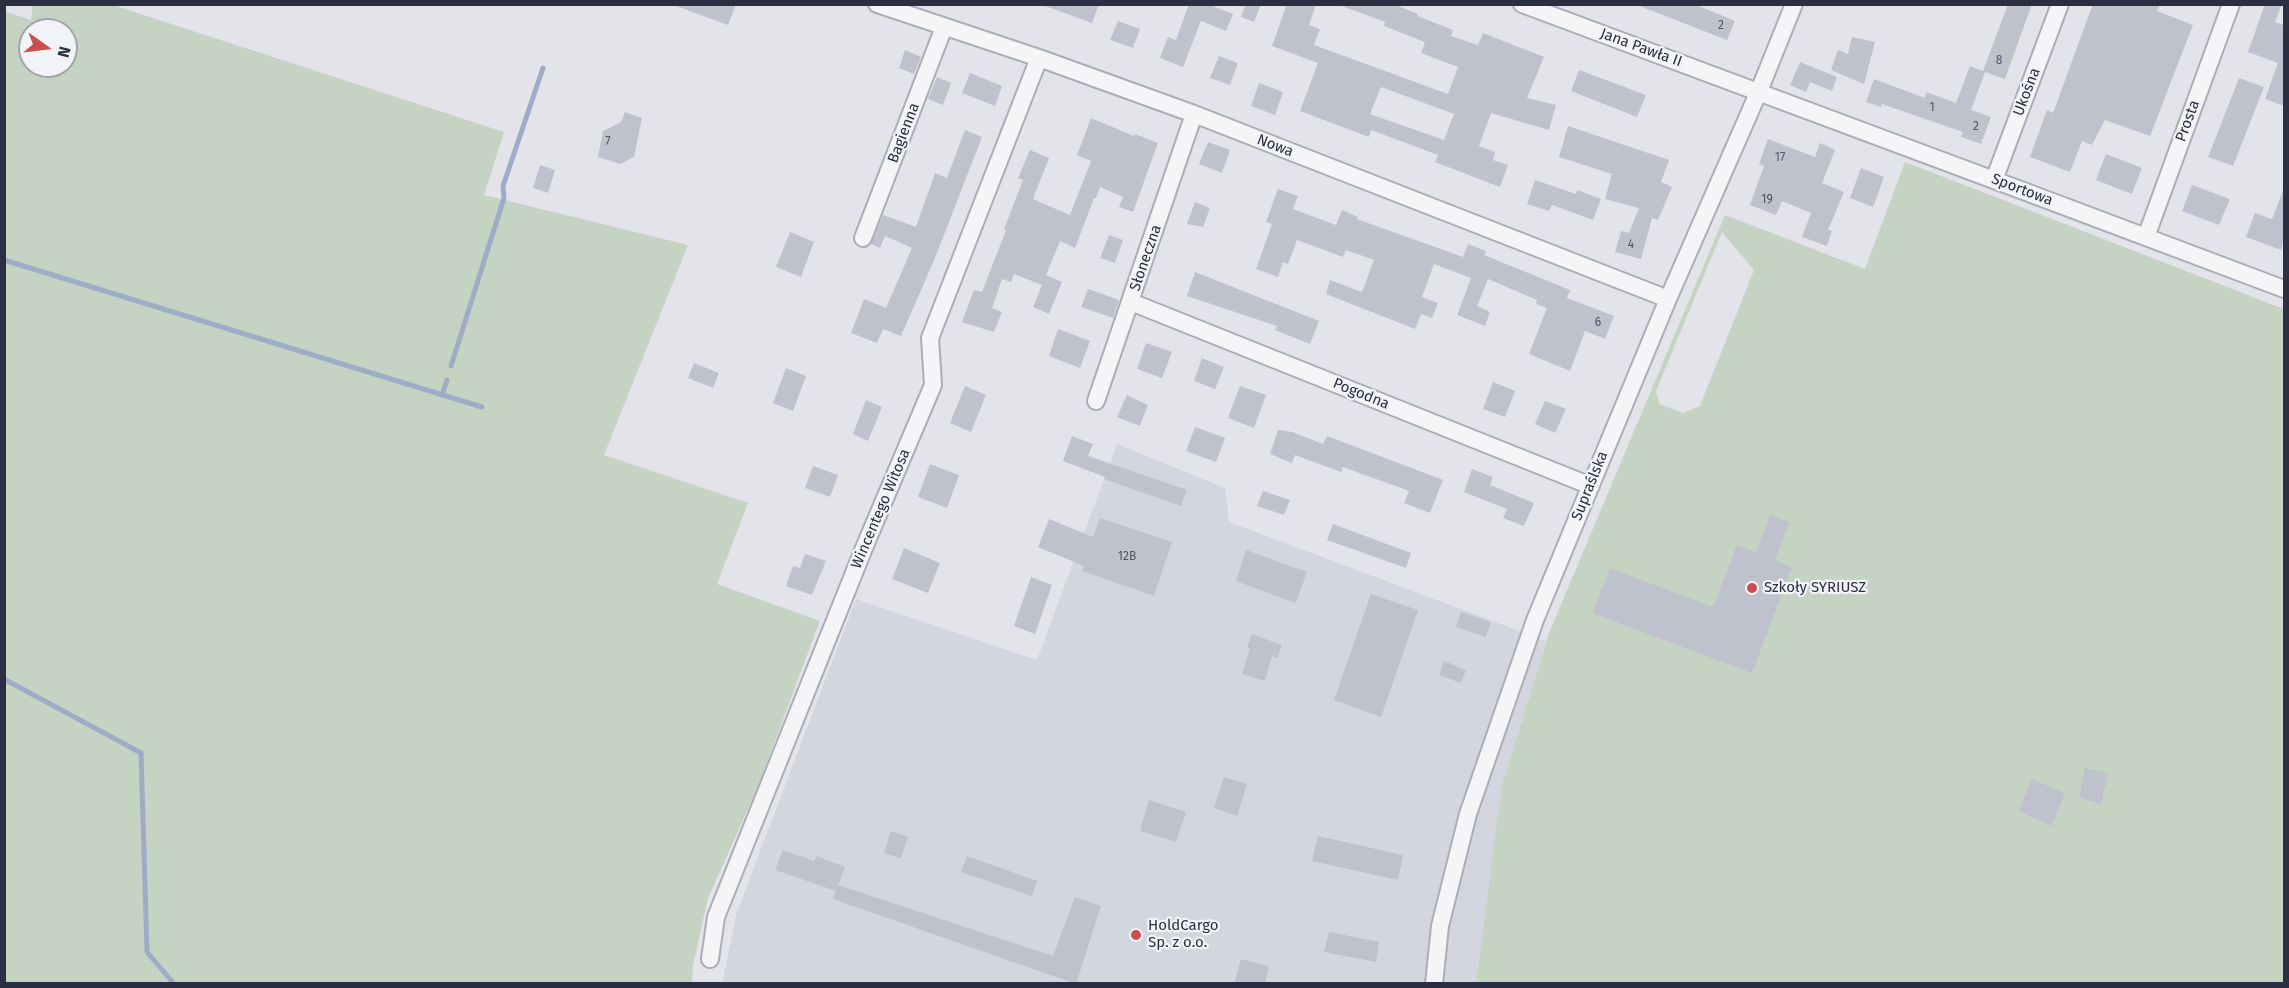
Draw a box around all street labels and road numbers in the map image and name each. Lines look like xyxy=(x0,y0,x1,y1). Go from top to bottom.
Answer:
street label: Jana Pawła II xyxy=(1598,25,1684,71)
street label: Ukośna xyxy=(2010,65,2044,119)
street label: Prosta xyxy=(2172,98,2204,144)
street label: Bagienna xyxy=(884,100,924,166)
street label: Nowa xyxy=(1254,131,1296,161)
street label: Sportowa xyxy=(1989,170,2055,210)
street label: Słoneczna xyxy=(1126,222,1166,294)
street label: Pogodna xyxy=(1330,375,1392,413)
street label: Wincentego Witosa xyxy=(848,446,914,572)
street label: Supraślska xyxy=(1568,449,1612,523)

